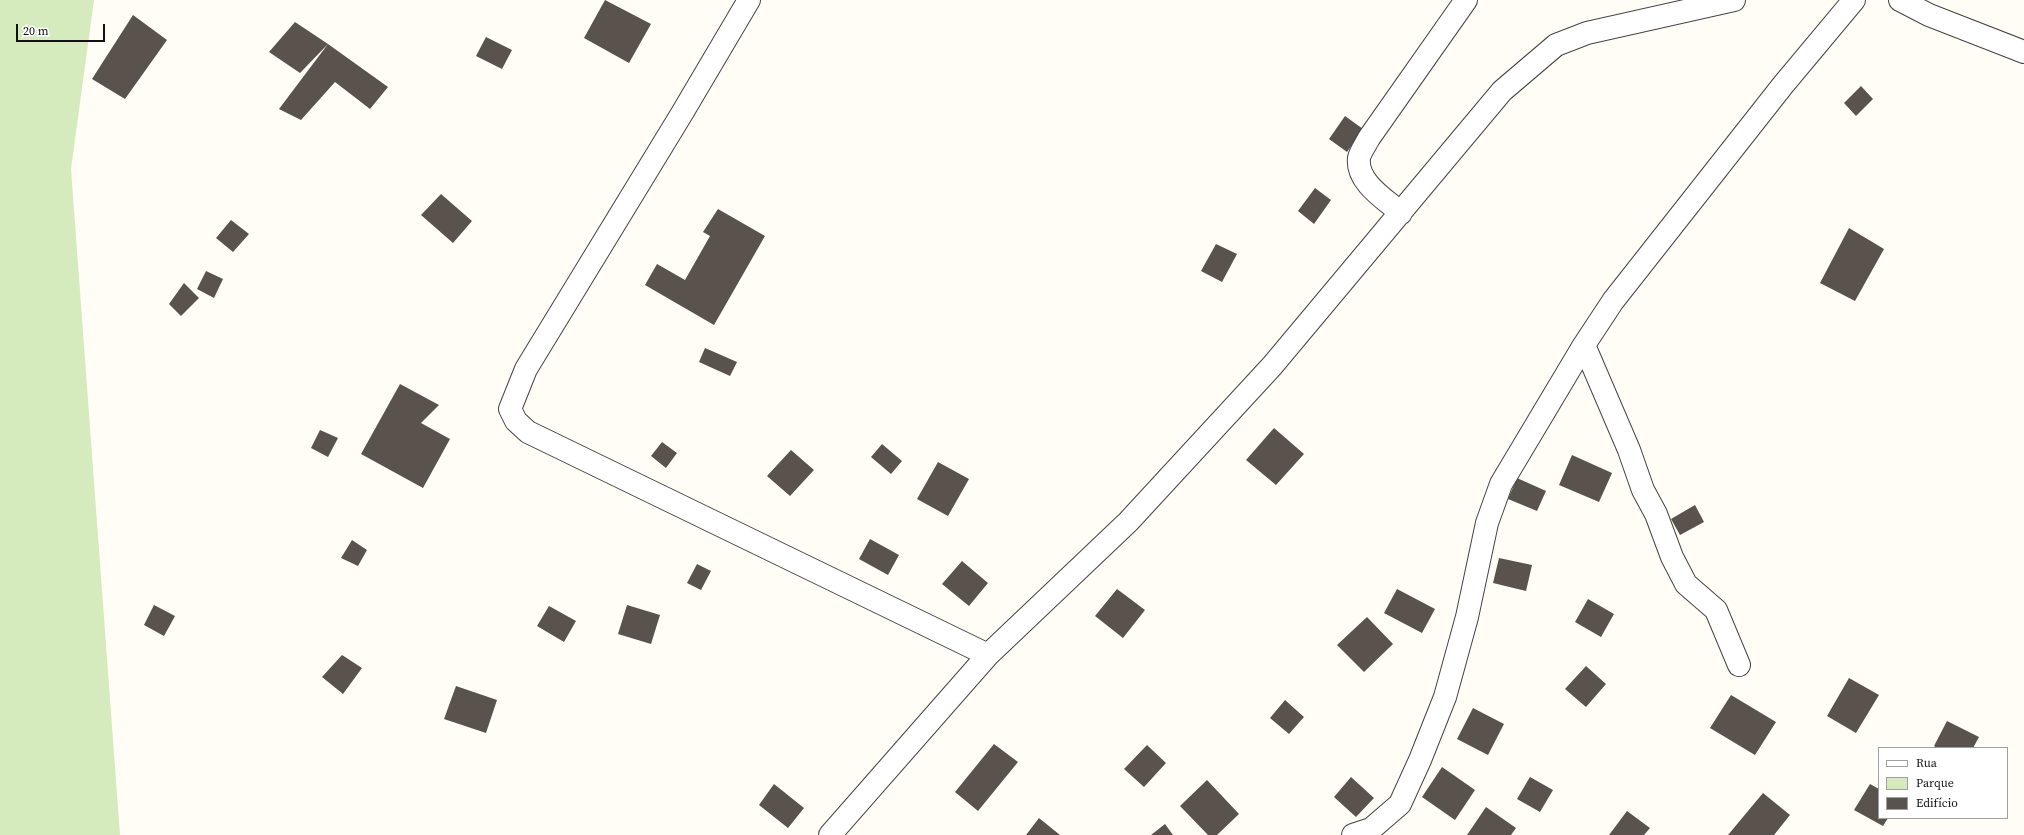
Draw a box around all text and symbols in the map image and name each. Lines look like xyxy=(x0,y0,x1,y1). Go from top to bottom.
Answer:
scale bar xyxy=(18,16,107,42)
text: 20 m xyxy=(23,23,49,39)
legend xyxy=(1878,747,2008,819)
text: Rua xyxy=(1916,755,1937,771)
text: Parque xyxy=(1916,775,1954,791)
text: Edifício xyxy=(1916,795,1958,811)

